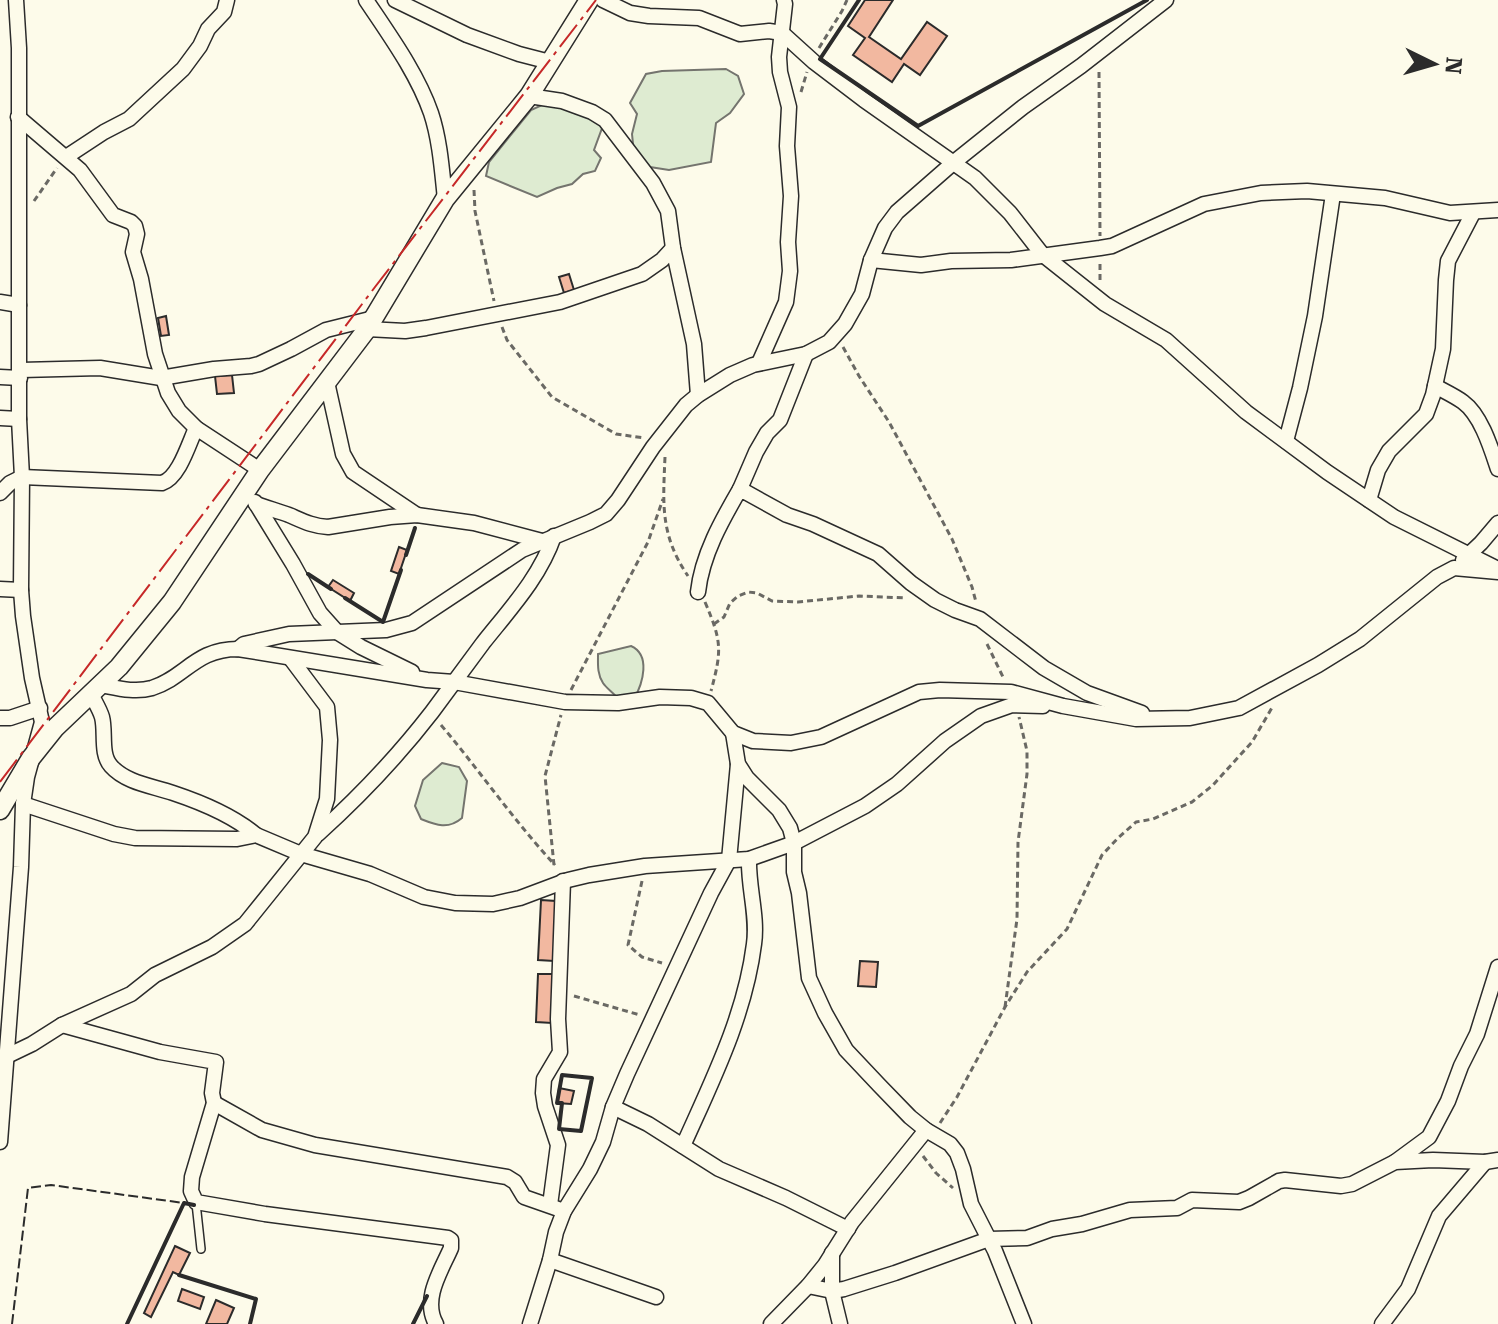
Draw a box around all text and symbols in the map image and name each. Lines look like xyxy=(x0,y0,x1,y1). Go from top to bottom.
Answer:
north arrow xyxy=(1394,24,1474,104)
text: N xyxy=(1440,56,1467,75)

